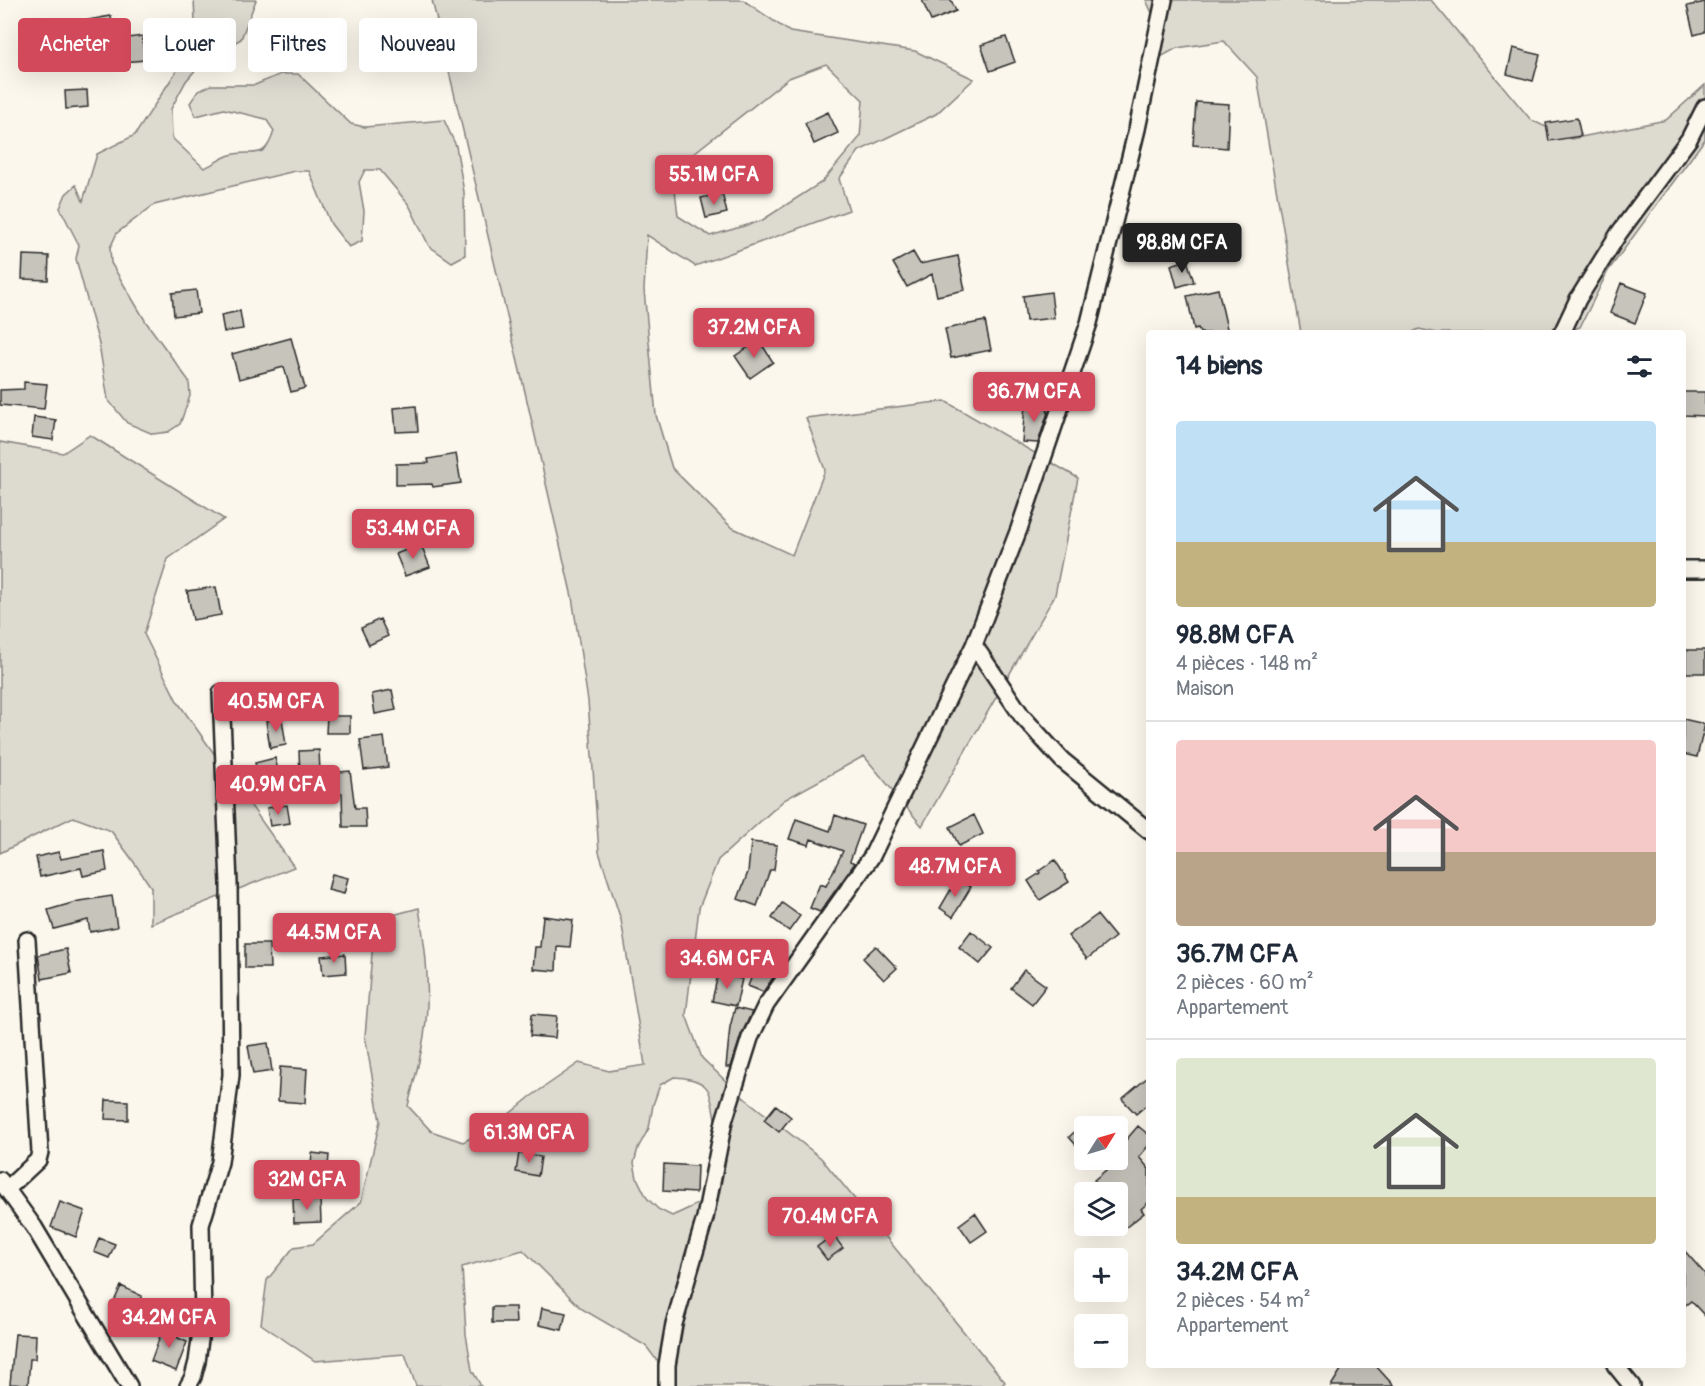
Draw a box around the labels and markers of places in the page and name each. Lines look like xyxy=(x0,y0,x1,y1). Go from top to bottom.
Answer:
pin: 55.1M CFA xyxy=(645,155,783,206)
pin: 98.8M CFA xyxy=(1113,223,1251,274)
pin: 37.2M CFA xyxy=(685,308,823,359)
pin: 36.7M CFA xyxy=(965,372,1103,423)
pin: 53.4M CFA xyxy=(344,509,482,560)
pin: 40.5M CFA xyxy=(207,682,345,733)
pin: 40.9M CFA xyxy=(209,765,347,816)
pin: 48.7M CFA xyxy=(886,847,1024,898)
pin: 44.5M CFA xyxy=(265,913,403,964)
pin: 34.6M CFA xyxy=(658,939,796,990)
pin: 61.3M CFA xyxy=(460,1113,598,1164)
pin: 32M CFA xyxy=(252,1160,362,1211)
pin: 70.4M CFA xyxy=(761,1197,899,1248)
pin: 34.2M CFA xyxy=(100,1298,238,1349)

